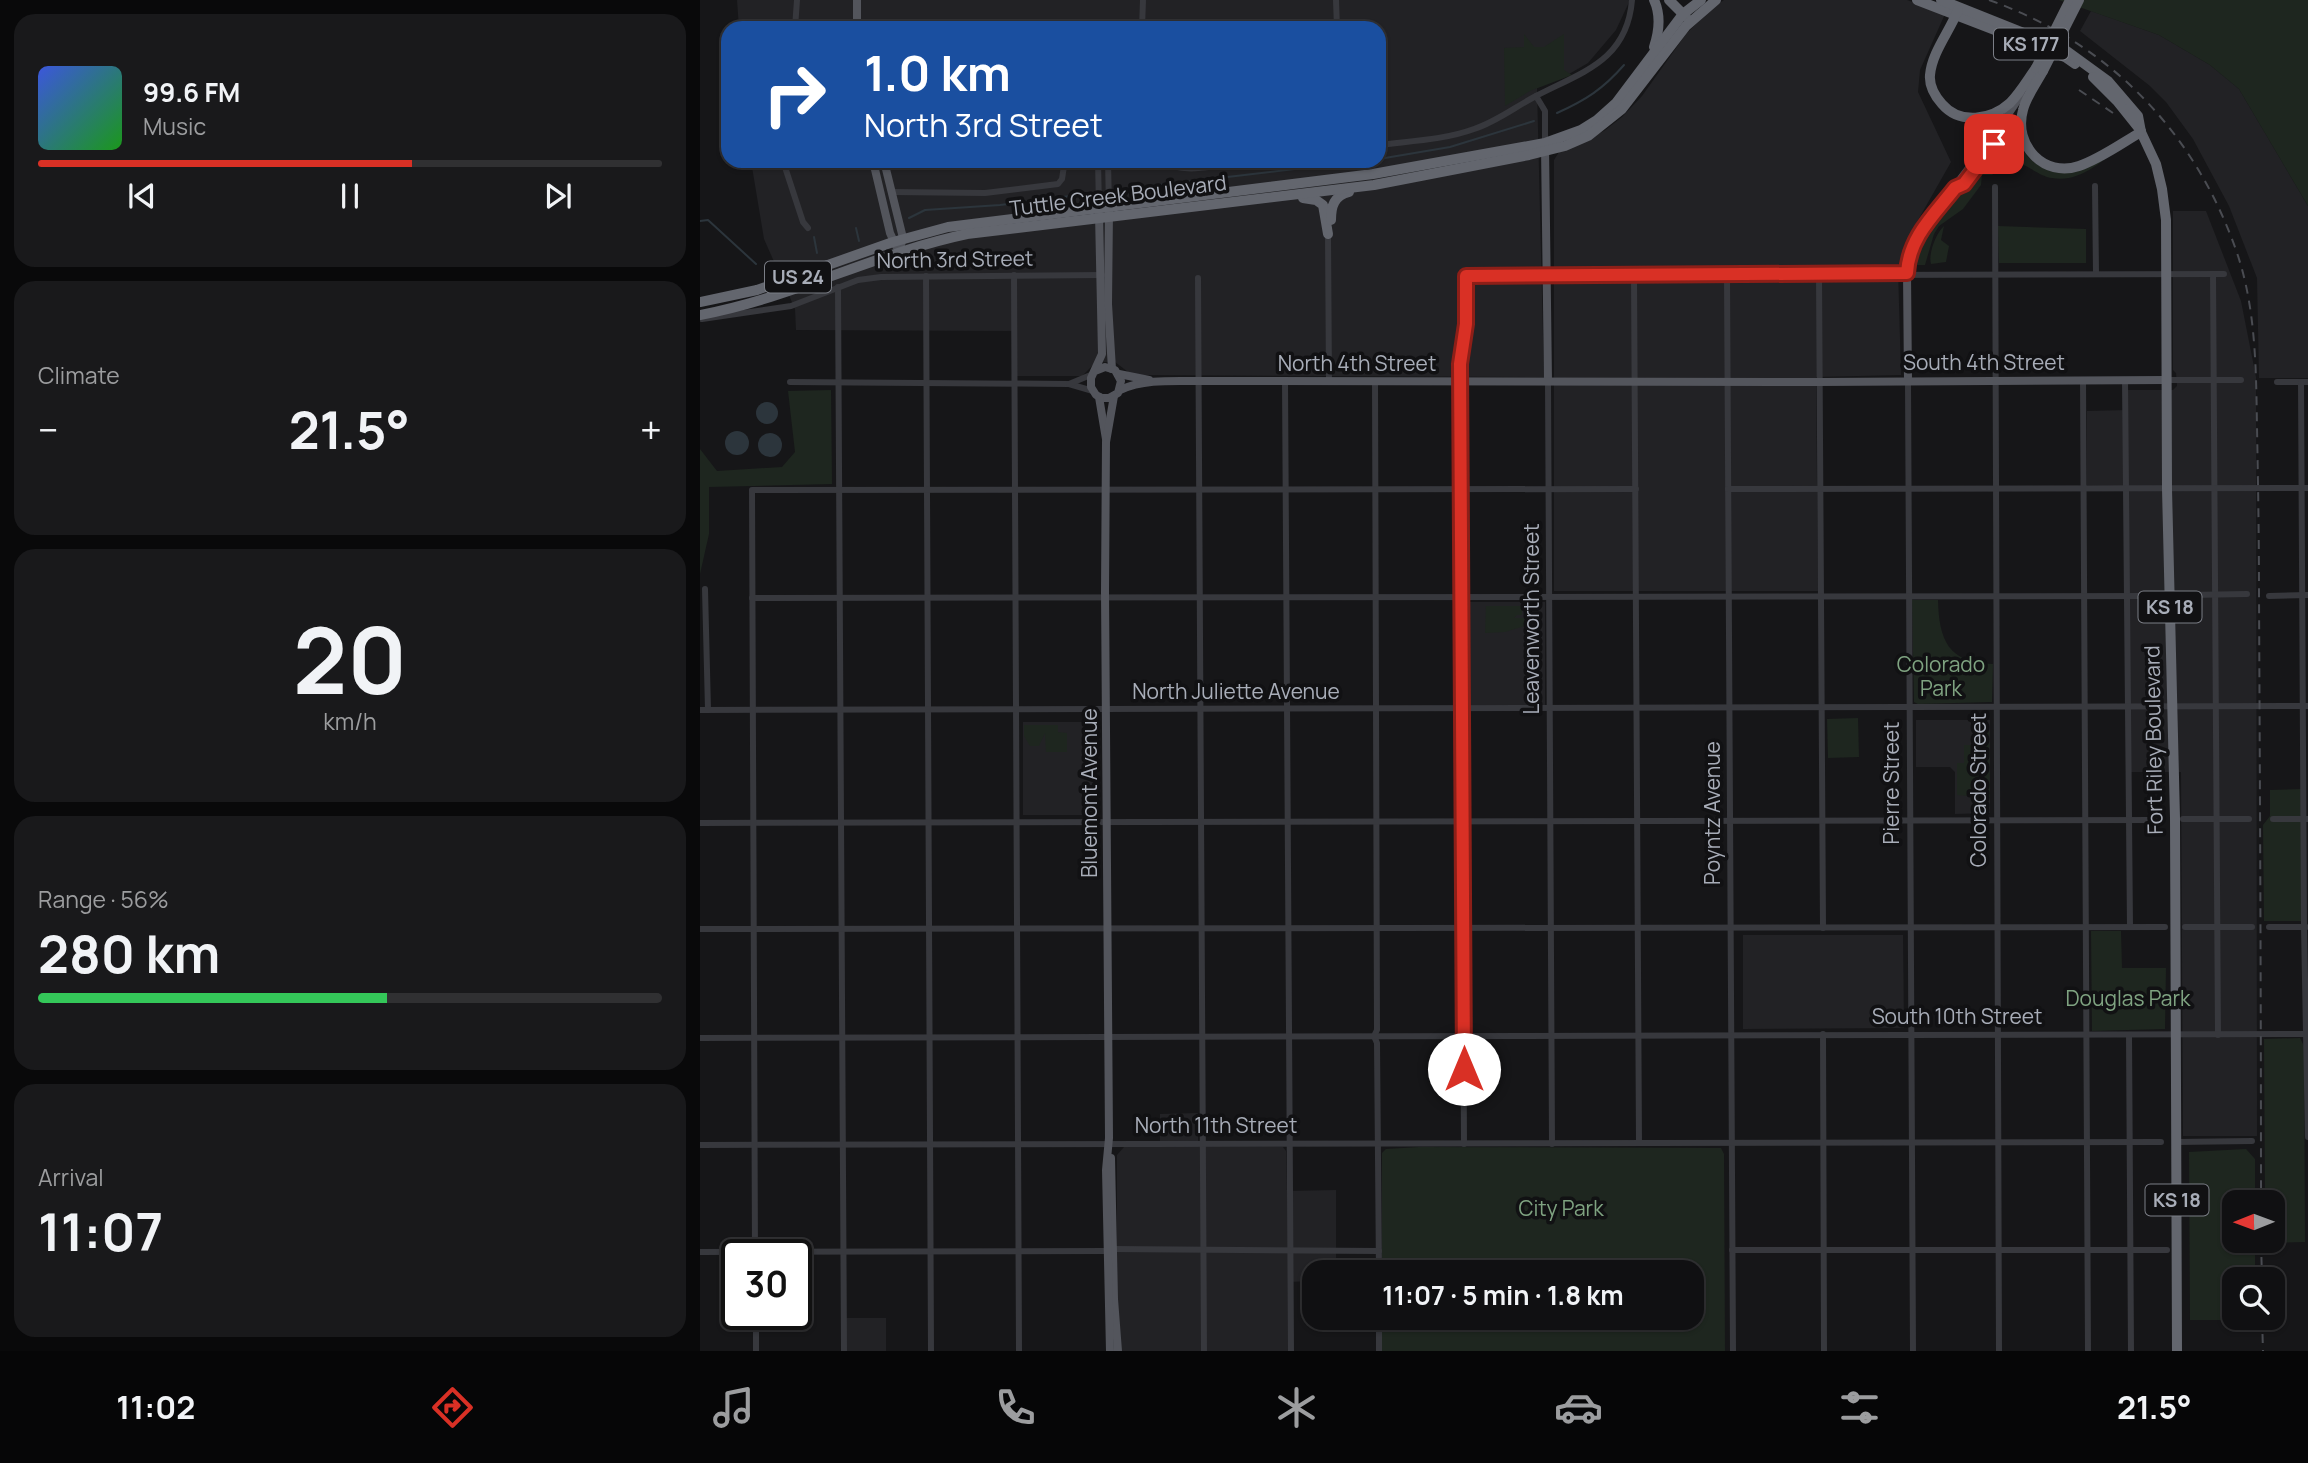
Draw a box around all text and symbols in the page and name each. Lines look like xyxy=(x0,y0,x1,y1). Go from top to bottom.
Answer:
road number: KS 177 xyxy=(1994,28,2068,60)
text: 1.0 km xyxy=(864,39,1011,106)
icon: right xyxy=(749,49,840,140)
text: 99.6 FM xyxy=(143,74,240,110)
text: North 3rd Street xyxy=(864,103,1103,147)
text: Music xyxy=(143,110,206,142)
pin xyxy=(1964,114,2024,174)
icon: arrive xyxy=(1975,125,2013,163)
street label: Tuttle Creek Boulevard xyxy=(1008,168,1228,222)
icon: previous xyxy=(123,177,161,215)
icon: pause xyxy=(331,177,369,215)
icon: next xyxy=(539,177,577,215)
street label: North 3rd Street xyxy=(876,244,1034,274)
road number: US 24 xyxy=(765,262,831,292)
street label: South 4th Street xyxy=(1903,348,2065,376)
street label: North 4th Street xyxy=(1278,349,1436,377)
text: Climate xyxy=(38,359,120,391)
text: 21.5° xyxy=(289,394,410,465)
text: − xyxy=(38,403,59,455)
text: + xyxy=(640,403,662,455)
street label: Leavenworth Street xyxy=(1517,523,1545,715)
road number: KS 18 xyxy=(2138,592,2202,622)
text: 20 xyxy=(293,597,407,721)
street label: Fort Riley Boulevard xyxy=(2137,645,2169,835)
park label: Colorado Park xyxy=(1897,650,1985,702)
street label: North Juliette Avenue xyxy=(1132,677,1340,705)
text: km/h xyxy=(323,705,377,737)
street label: Bluemont Avenue xyxy=(1075,708,1103,878)
street label: Colorado Street xyxy=(1964,713,1992,867)
street label: Pierre Street xyxy=(1877,722,1905,844)
street label: Poyntz Avenue xyxy=(1698,741,1726,885)
text: Range · 56% xyxy=(38,883,169,915)
text: 280 km xyxy=(38,918,220,989)
park label: Douglas Park xyxy=(2065,984,2191,1012)
street label: South 10th Street xyxy=(1872,1002,2042,1030)
position arrow xyxy=(1427,1032,1501,1106)
street label: North 11th Street xyxy=(1135,1111,1297,1139)
text: Arrival xyxy=(38,1161,104,1193)
road number: KS 18 xyxy=(2146,1184,2208,1216)
north arrow xyxy=(2222,1190,2286,1253)
map controls xyxy=(2222,1190,2285,1330)
park label: City Park xyxy=(1518,1194,1604,1222)
text: 11:07 xyxy=(38,1196,163,1267)
speed limit sign: 30 xyxy=(721,1239,812,1330)
button: search xyxy=(2222,1267,2285,1330)
text: 11:07 · 5 min · 1.8 km xyxy=(1382,1277,1624,1313)
icon: directions xyxy=(428,1383,477,1432)
icon: music xyxy=(709,1383,758,1432)
icon: phone xyxy=(991,1383,1040,1432)
icon: climate xyxy=(1272,1383,1321,1432)
icon: car xyxy=(1554,1383,1603,1432)
icon: filters xyxy=(1835,1383,1884,1432)
text: 11:02 xyxy=(116,1385,195,1429)
text: 21.5° xyxy=(2117,1385,2192,1429)

